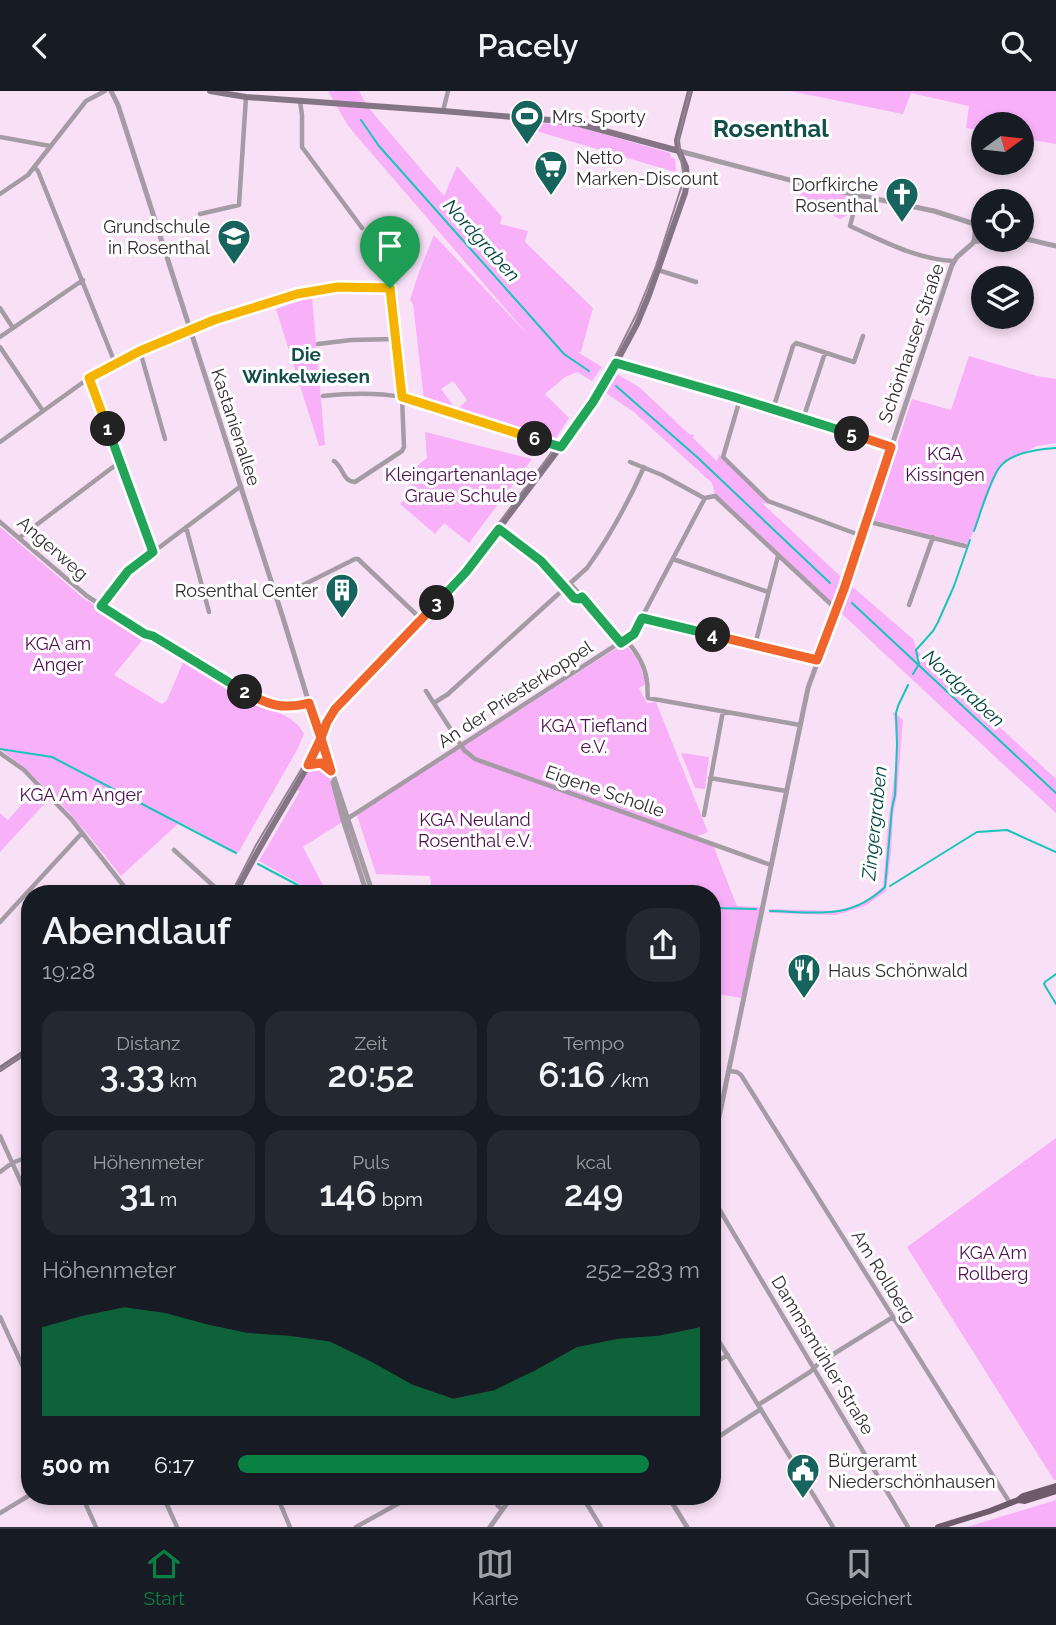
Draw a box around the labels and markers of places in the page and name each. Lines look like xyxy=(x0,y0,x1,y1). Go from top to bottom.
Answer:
sports icon: Mrs. Sporty xyxy=(508,97,546,146)
place label: Mrs. Sporty xyxy=(552,106,646,127)
place label: Netto Marken-Discount xyxy=(576,147,719,189)
supermarket icon: Netto Marken-Discount xyxy=(532,148,570,197)
place label: Dorfkirche Rosenthal xyxy=(792,174,878,216)
church icon: Dorfkirche Rosenthal xyxy=(883,175,921,224)
place label: Grundschule in Rosenthal xyxy=(103,216,210,258)
pin xyxy=(360,216,420,288)
school or university icon: Grundschule in Rosenthal xyxy=(215,217,253,266)
pin: 1 xyxy=(90,411,126,447)
pin: 5 xyxy=(834,417,870,451)
pin: 6 xyxy=(518,421,552,457)
building icon: Rosenthal Center xyxy=(323,571,361,620)
place label: Rosenthal Center xyxy=(175,580,319,601)
pin: 3 xyxy=(420,585,454,621)
pin: 4 xyxy=(696,617,730,653)
pin: 2 xyxy=(228,675,262,709)
restaurant icon: Haus Schönwald xyxy=(785,951,823,1000)
place label: Haus Schönwald xyxy=(828,960,968,981)
place label: Bürgeramt Niederschönhausen xyxy=(828,1450,996,1492)
public building icon: Bürgeramt Niederschönhausen xyxy=(784,1451,822,1500)

